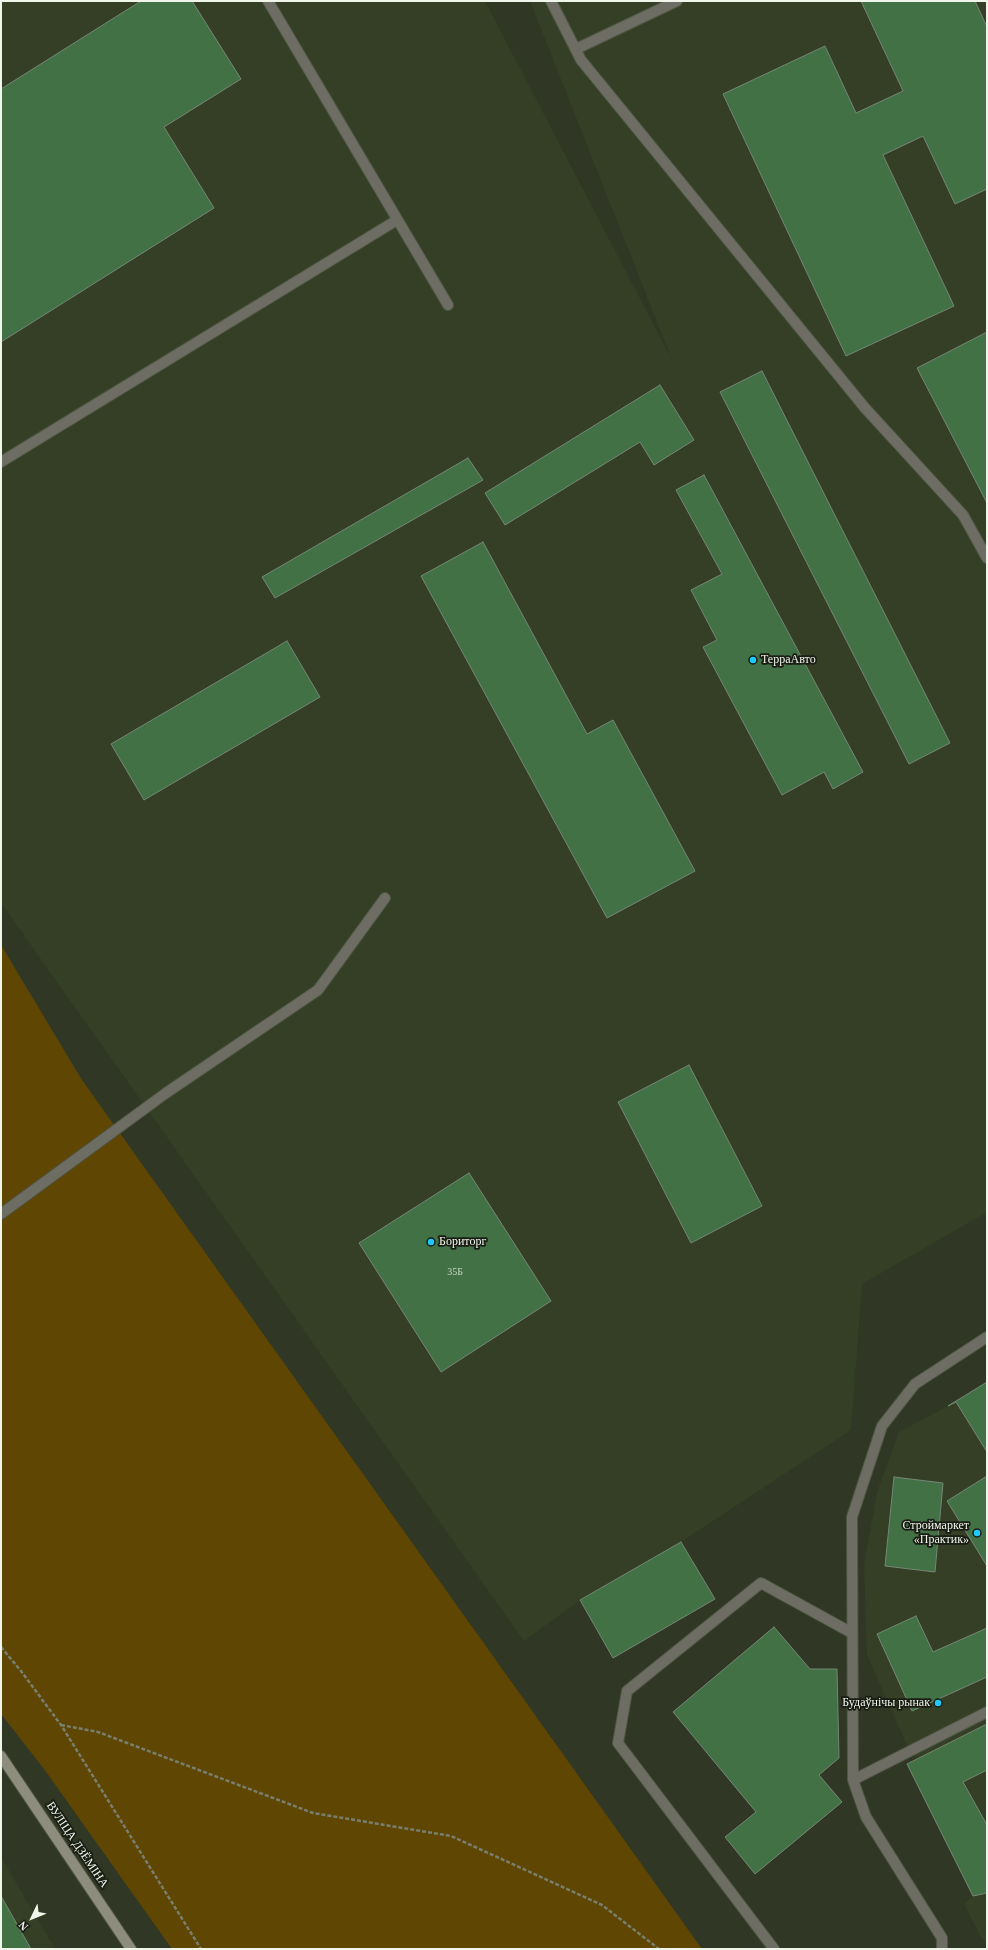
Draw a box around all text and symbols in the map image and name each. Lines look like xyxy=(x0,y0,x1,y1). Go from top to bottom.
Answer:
place label: ТерраАвто xyxy=(761,653,816,667)
marker: ТерраАвто xyxy=(748,655,758,665)
place label: Бориторг xyxy=(439,1235,486,1249)
marker: Бориторг xyxy=(426,1237,436,1247)
house number: 35Б xyxy=(447,1266,463,1278)
place label: Строймаркет «Практик» xyxy=(902,1519,969,1547)
marker: Строймаркет «Практик» xyxy=(972,1528,982,1538)
place label: Будаўнічы рынак xyxy=(842,1696,930,1710)
marker: Будаўнічы рынак xyxy=(933,1698,943,1708)
street label: ВУЛІЦА ДЗЁМІНА xyxy=(43,1799,111,1891)
north arrow xyxy=(12,1898,52,1938)
text: N xyxy=(16,1919,30,1933)

